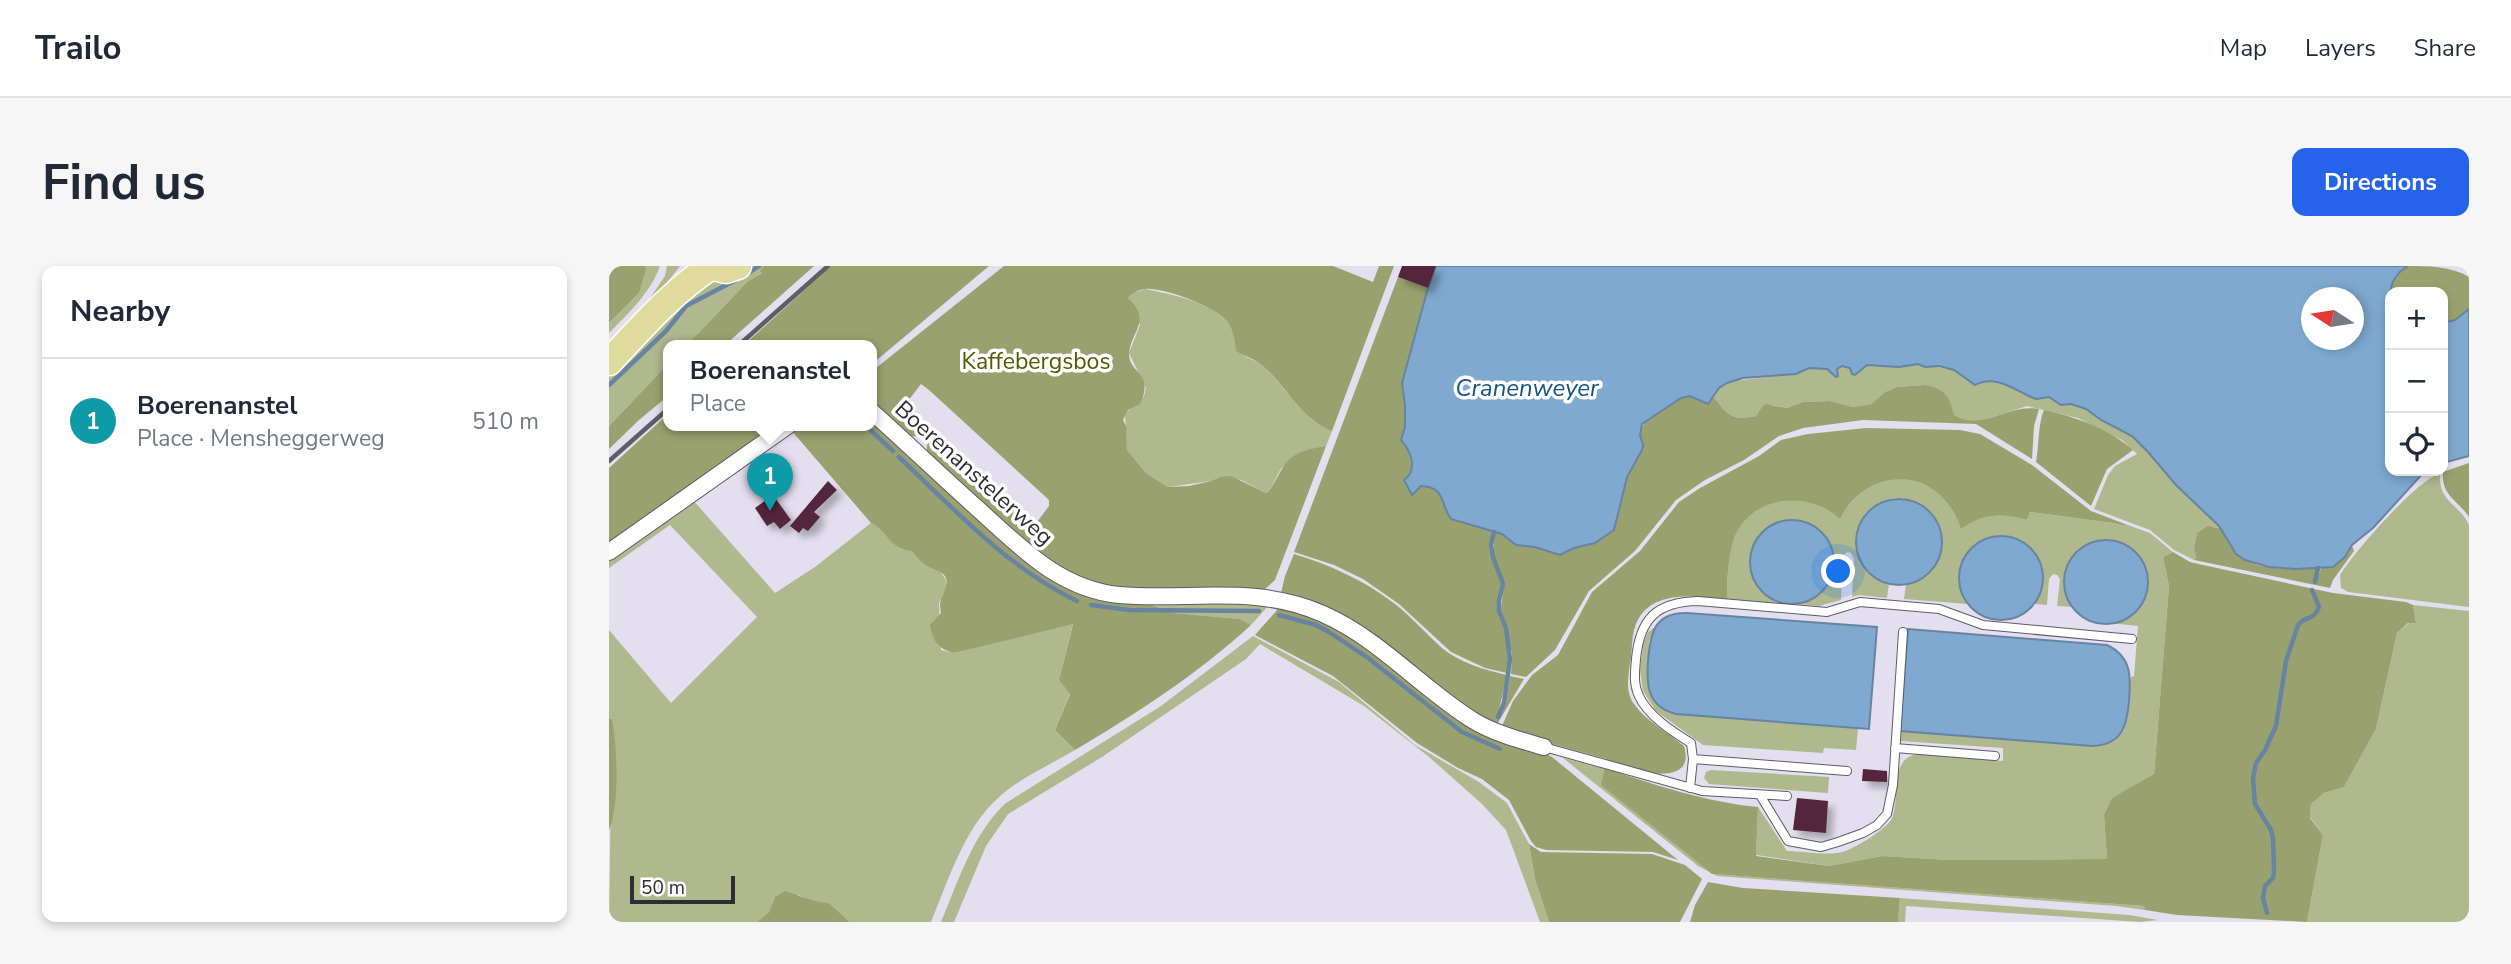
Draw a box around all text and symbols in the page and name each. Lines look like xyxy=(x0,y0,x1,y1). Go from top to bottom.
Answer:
text: Trailo xyxy=(35,26,122,71)
text: Map xyxy=(2220,32,2267,64)
text: Layers xyxy=(2305,32,2376,64)
text: Share xyxy=(2414,32,2476,64)
button: Directions xyxy=(2292,148,2469,216)
text: Find us xyxy=(42,149,206,216)
north arrow xyxy=(2301,287,2364,350)
map controls xyxy=(2385,287,2448,476)
button: + xyxy=(2385,287,2448,350)
text: Nearby xyxy=(70,291,170,332)
popup xyxy=(663,340,877,431)
park label: Kaffebergsbos xyxy=(962,346,1110,377)
button: − xyxy=(2385,350,2448,413)
text: Boerenanstel xyxy=(690,353,850,388)
water label: Cranenweyer xyxy=(1455,372,1600,404)
text: Boerenanstel xyxy=(137,388,297,423)
text: Place xyxy=(690,388,746,419)
street label: Boerenanstelerweg xyxy=(888,394,1060,552)
text: 1 xyxy=(86,406,100,437)
text: 510 m xyxy=(472,406,539,437)
button: locate xyxy=(2385,413,2448,476)
text: Place · Mensheggerweg xyxy=(137,423,385,454)
pin: 1 xyxy=(747,453,793,511)
your location xyxy=(1821,554,1855,588)
scale bar xyxy=(630,873,735,905)
text: 50 m xyxy=(641,875,685,901)

